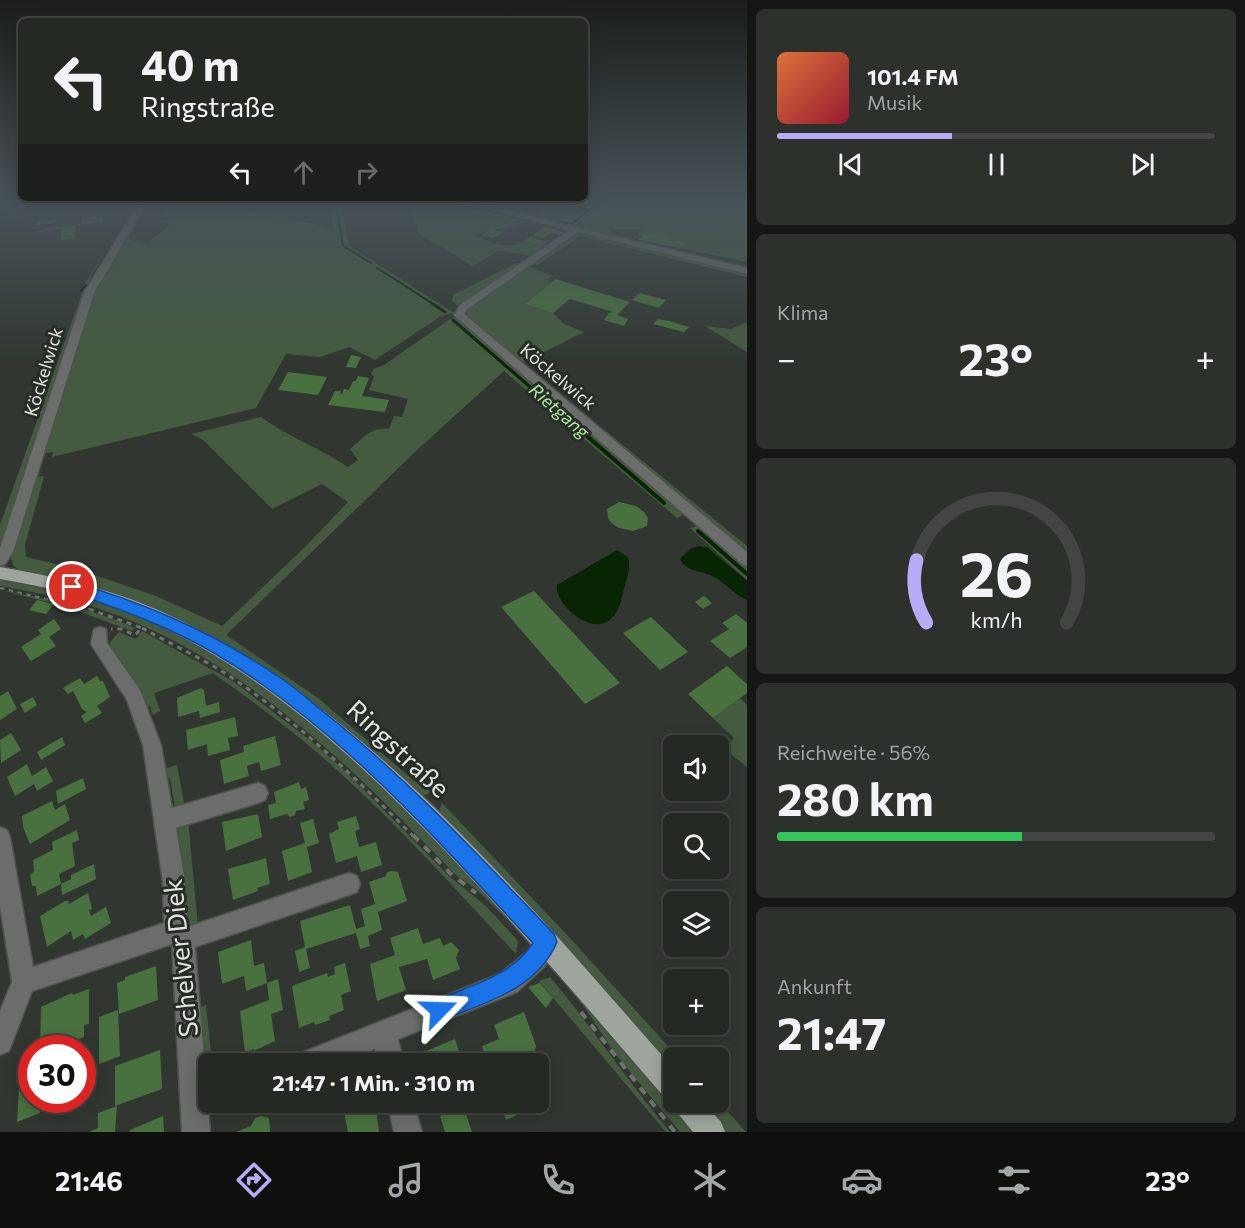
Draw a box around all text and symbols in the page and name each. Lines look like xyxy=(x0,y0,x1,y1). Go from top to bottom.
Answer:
text: 40 m xyxy=(141,38,239,90)
icon: left xyxy=(42,42,120,120)
text: 101.4 FM xyxy=(867,63,959,90)
text: Ringstraße xyxy=(141,90,275,123)
text: Musik xyxy=(867,90,922,114)
icon: previous xyxy=(834,148,867,181)
icon: pause xyxy=(980,148,1013,181)
icon: next xyxy=(1126,148,1159,181)
icon: left xyxy=(224,156,257,189)
icon: ahead xyxy=(287,156,320,189)
icon: right xyxy=(350,156,383,189)
text: Klima xyxy=(777,300,829,324)
street label: Köckelwick xyxy=(19,324,67,419)
text: 23° xyxy=(959,330,1033,385)
text: − xyxy=(777,337,796,378)
text: + xyxy=(1196,337,1215,378)
street label: Köckelwick xyxy=(516,338,601,414)
water label: Rietgang xyxy=(525,378,595,443)
text: 26 xyxy=(959,534,1033,610)
pin xyxy=(46,561,97,612)
icon: arrive xyxy=(55,570,88,603)
text: km/h xyxy=(970,606,1022,632)
street label: Ringstraße xyxy=(341,693,457,803)
map controls xyxy=(663,735,729,1113)
button: sound xyxy=(663,735,729,801)
text: Reichweite · 56% xyxy=(777,740,930,764)
text: 280 km xyxy=(777,770,934,825)
button: search xyxy=(663,813,729,879)
street label: Schelver Diek xyxy=(156,878,203,1039)
button: layers xyxy=(663,891,729,957)
button: + xyxy=(663,969,729,1035)
text: Ankunft xyxy=(777,974,852,998)
position arrow xyxy=(407,978,471,1042)
text: 21:47 xyxy=(777,1004,886,1059)
speed limit sign: 30 xyxy=(18,1035,96,1113)
button: − xyxy=(663,1047,729,1113)
text: 21:47 · 1 Min. · 310 m xyxy=(272,1069,475,1096)
icon: directions xyxy=(233,1159,275,1201)
icon: music xyxy=(385,1159,427,1201)
icon: phone xyxy=(537,1159,579,1201)
icon: climate xyxy=(689,1159,731,1201)
icon: car xyxy=(841,1159,883,1201)
icon: filters xyxy=(993,1159,1035,1201)
text: 21:46 xyxy=(55,1164,123,1197)
text: 23° xyxy=(1145,1164,1190,1197)

